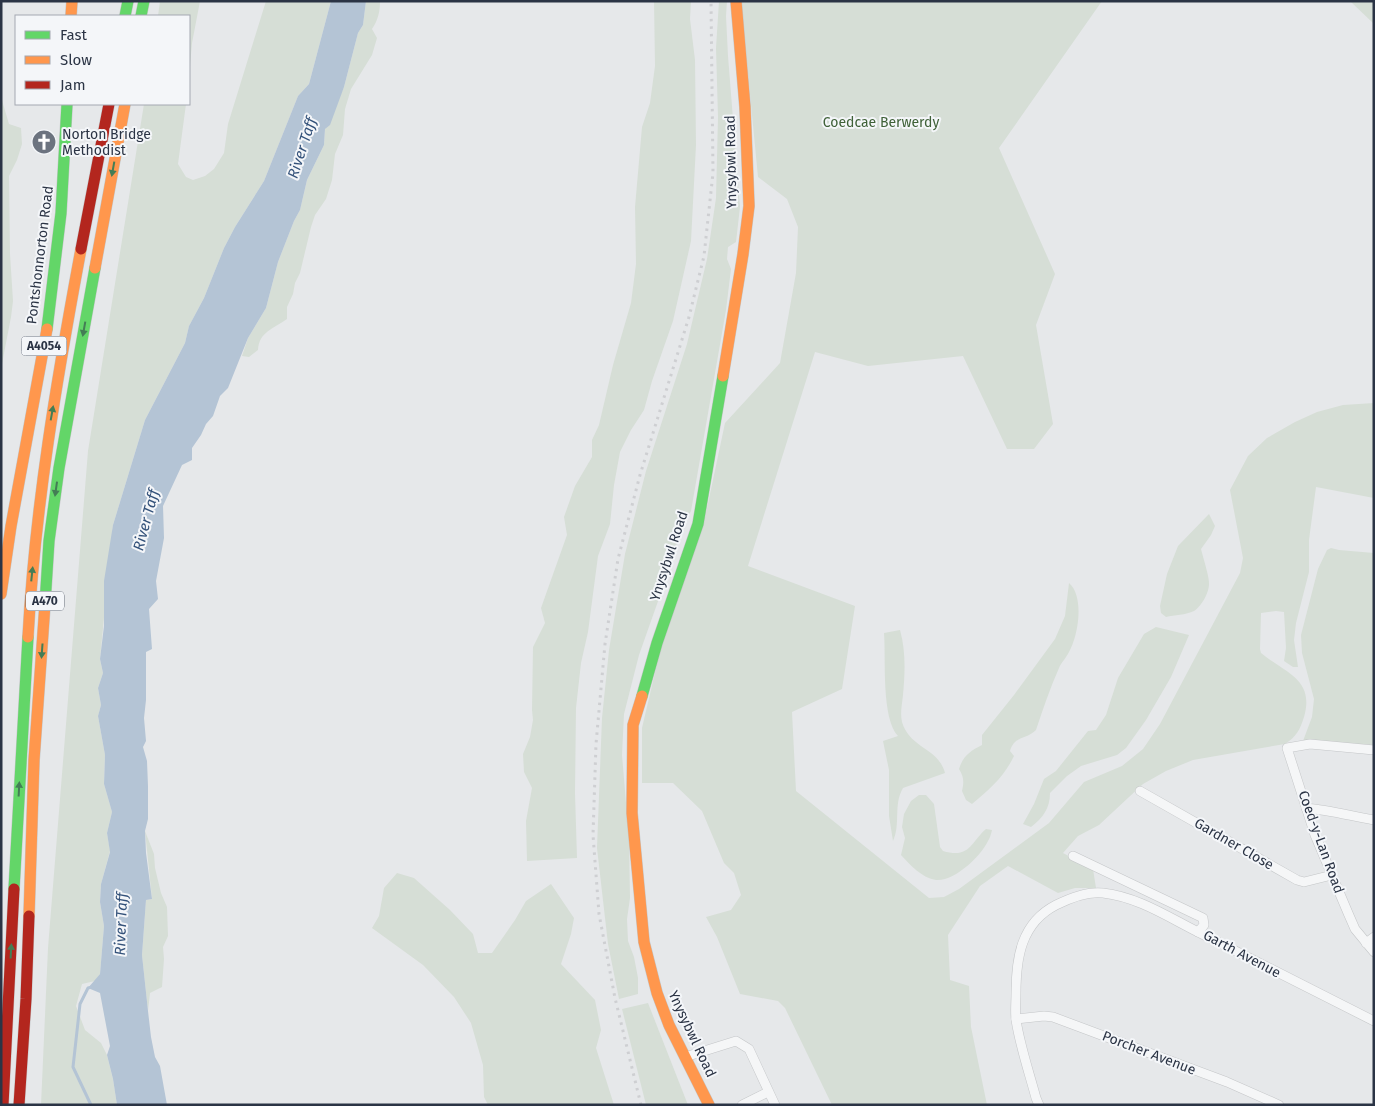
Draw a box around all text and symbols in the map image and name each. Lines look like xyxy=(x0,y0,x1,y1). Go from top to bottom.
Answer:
legend xyxy=(15,15,190,105)
text: Fast xyxy=(60,26,87,44)
text: Slow xyxy=(60,51,92,69)
text: Jam xyxy=(60,76,86,94)
water label: River Taff xyxy=(284,113,321,181)
park label: Coedcae Berwerdy xyxy=(823,114,939,131)
street label: Ynysybwl Road xyxy=(722,115,740,209)
place label: Norton Bridge Methodist xyxy=(62,126,151,159)
church icon: Norton Bridge Methodist xyxy=(31,129,57,155)
one-way arrow xyxy=(109,161,117,177)
street label: Pontshonnorton Road xyxy=(23,185,57,325)
one-way arrow xyxy=(80,321,88,337)
road number: A4054 xyxy=(22,336,66,356)
one-way arrow xyxy=(49,405,57,421)
one-way arrow xyxy=(52,481,60,497)
water label: River Taff xyxy=(129,485,163,553)
street label: Ynysybwl Road xyxy=(646,509,692,603)
one-way arrow xyxy=(28,566,36,582)
road number: A470 xyxy=(26,592,64,610)
one-way arrow xyxy=(37,643,45,659)
one-way arrow xyxy=(16,781,24,797)
street label: Coed-y-Lan Road xyxy=(1294,788,1348,896)
street label: Gardner Close xyxy=(1191,814,1277,874)
water label: River Taff xyxy=(111,890,131,956)
street label: Garth Avenue xyxy=(1200,926,1284,982)
one-way arrow xyxy=(7,943,15,959)
street label: Ynysybwl Road xyxy=(665,988,719,1080)
street label: Porcher Avenue xyxy=(1100,1027,1198,1079)

